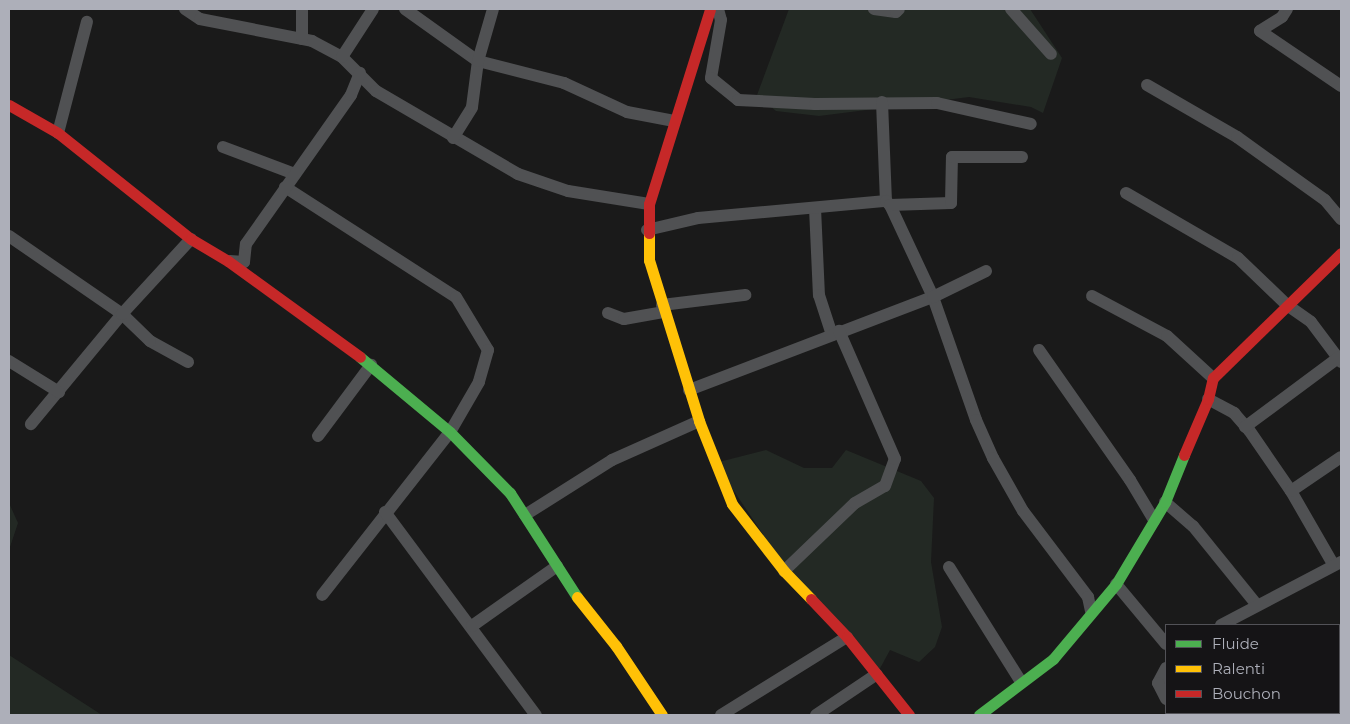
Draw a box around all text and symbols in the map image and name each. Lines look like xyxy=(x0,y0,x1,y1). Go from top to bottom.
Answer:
legend xyxy=(1165,624,1340,714)
text: Fluide xyxy=(1212,634,1259,653)
text: Ralenti xyxy=(1212,659,1265,678)
text: Bouchon xyxy=(1212,684,1281,703)

